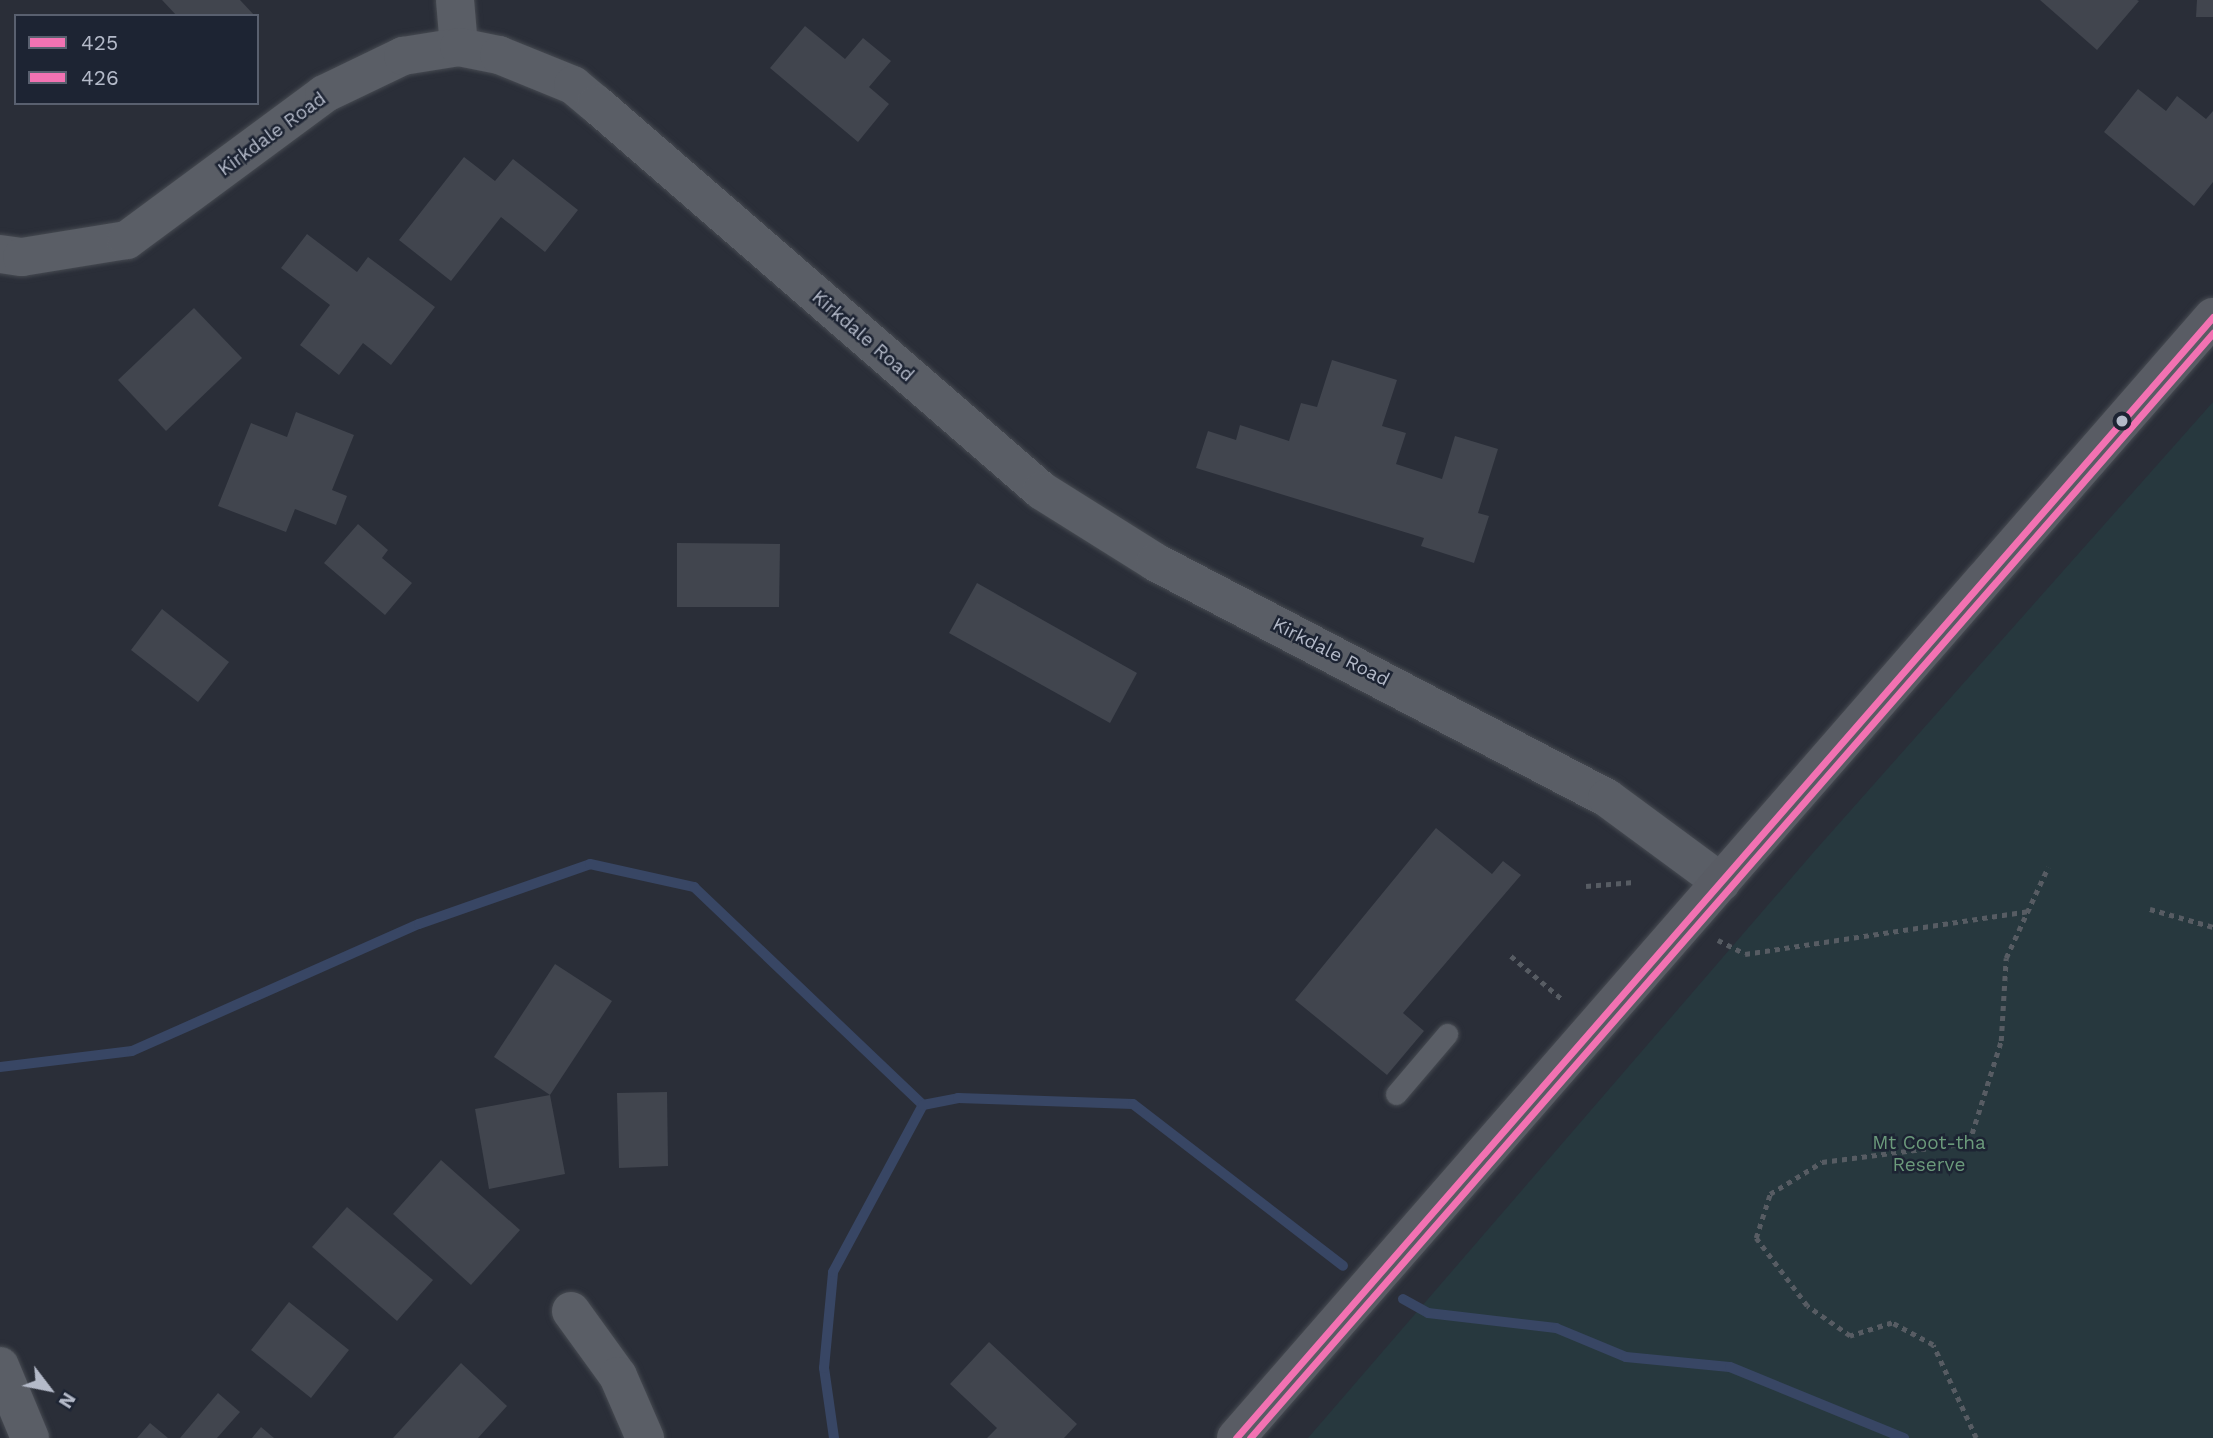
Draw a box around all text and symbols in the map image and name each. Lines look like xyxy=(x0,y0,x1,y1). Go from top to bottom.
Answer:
legend xyxy=(14,14,259,105)
text: 425 xyxy=(81,30,118,55)
text: 426 xyxy=(81,65,119,90)
street label: Kirkdale Road xyxy=(214,87,330,181)
street label: Kirkdale Road xyxy=(807,285,919,387)
unlabelled marker xyxy=(2115,414,2129,428)
street label: Kirkdale Road xyxy=(1269,613,1393,691)
park label: Mt Coot-tha Reserve xyxy=(1872,1132,1986,1176)
north arrow xyxy=(14,1354,84,1424)
text: N xyxy=(54,1388,81,1412)

